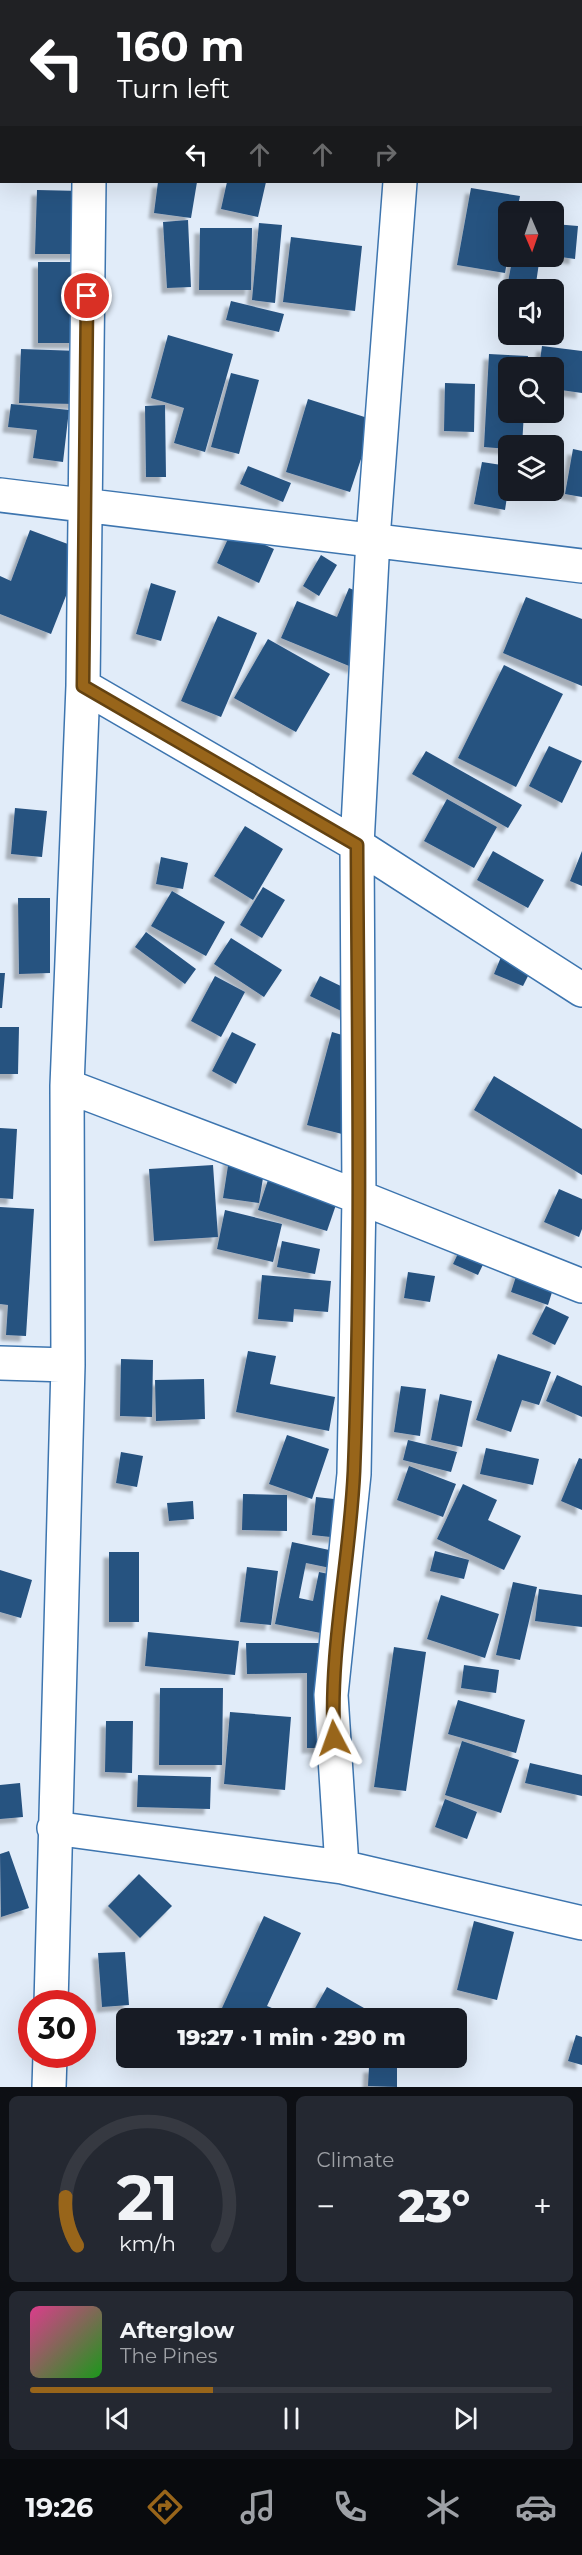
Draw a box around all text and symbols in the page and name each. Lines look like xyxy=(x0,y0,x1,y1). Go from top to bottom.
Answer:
text: 160 m xyxy=(117,20,245,72)
icon: left xyxy=(18,24,96,102)
text: Turn left xyxy=(117,72,230,105)
icon: left xyxy=(180,138,213,171)
icon: ahead xyxy=(243,138,276,171)
icon: ahead xyxy=(306,138,339,171)
icon: right xyxy=(369,138,402,171)
north arrow xyxy=(498,201,564,267)
map controls xyxy=(498,201,564,501)
pin xyxy=(61,270,112,321)
icon: arrive xyxy=(70,279,103,312)
button: sound xyxy=(498,279,564,345)
button: search xyxy=(498,357,564,423)
button: layers xyxy=(498,435,564,501)
position arrow xyxy=(302,1706,366,1770)
speed limit sign: 30 xyxy=(18,1990,96,2068)
text: 19:27 · 1 min · 290 m xyxy=(177,2024,406,2051)
text: Climate xyxy=(317,2148,394,2172)
text: 21 xyxy=(117,2160,178,2236)
text: 23° xyxy=(398,2178,470,2233)
text: − xyxy=(317,2186,335,2226)
text: + xyxy=(533,2186,552,2226)
text: km/h xyxy=(119,2230,176,2256)
text: Afterglow xyxy=(120,2317,234,2344)
text: The Pines xyxy=(120,2344,217,2368)
icon: previous xyxy=(101,2402,134,2435)
icon: pause xyxy=(275,2402,308,2435)
icon: next xyxy=(449,2402,482,2435)
icon: directions xyxy=(144,2486,186,2528)
icon: music xyxy=(237,2486,279,2528)
icon: phone xyxy=(329,2486,371,2528)
icon: climate xyxy=(422,2486,464,2528)
icon: car xyxy=(515,2486,557,2528)
text: 19:26 xyxy=(25,2491,93,2524)

